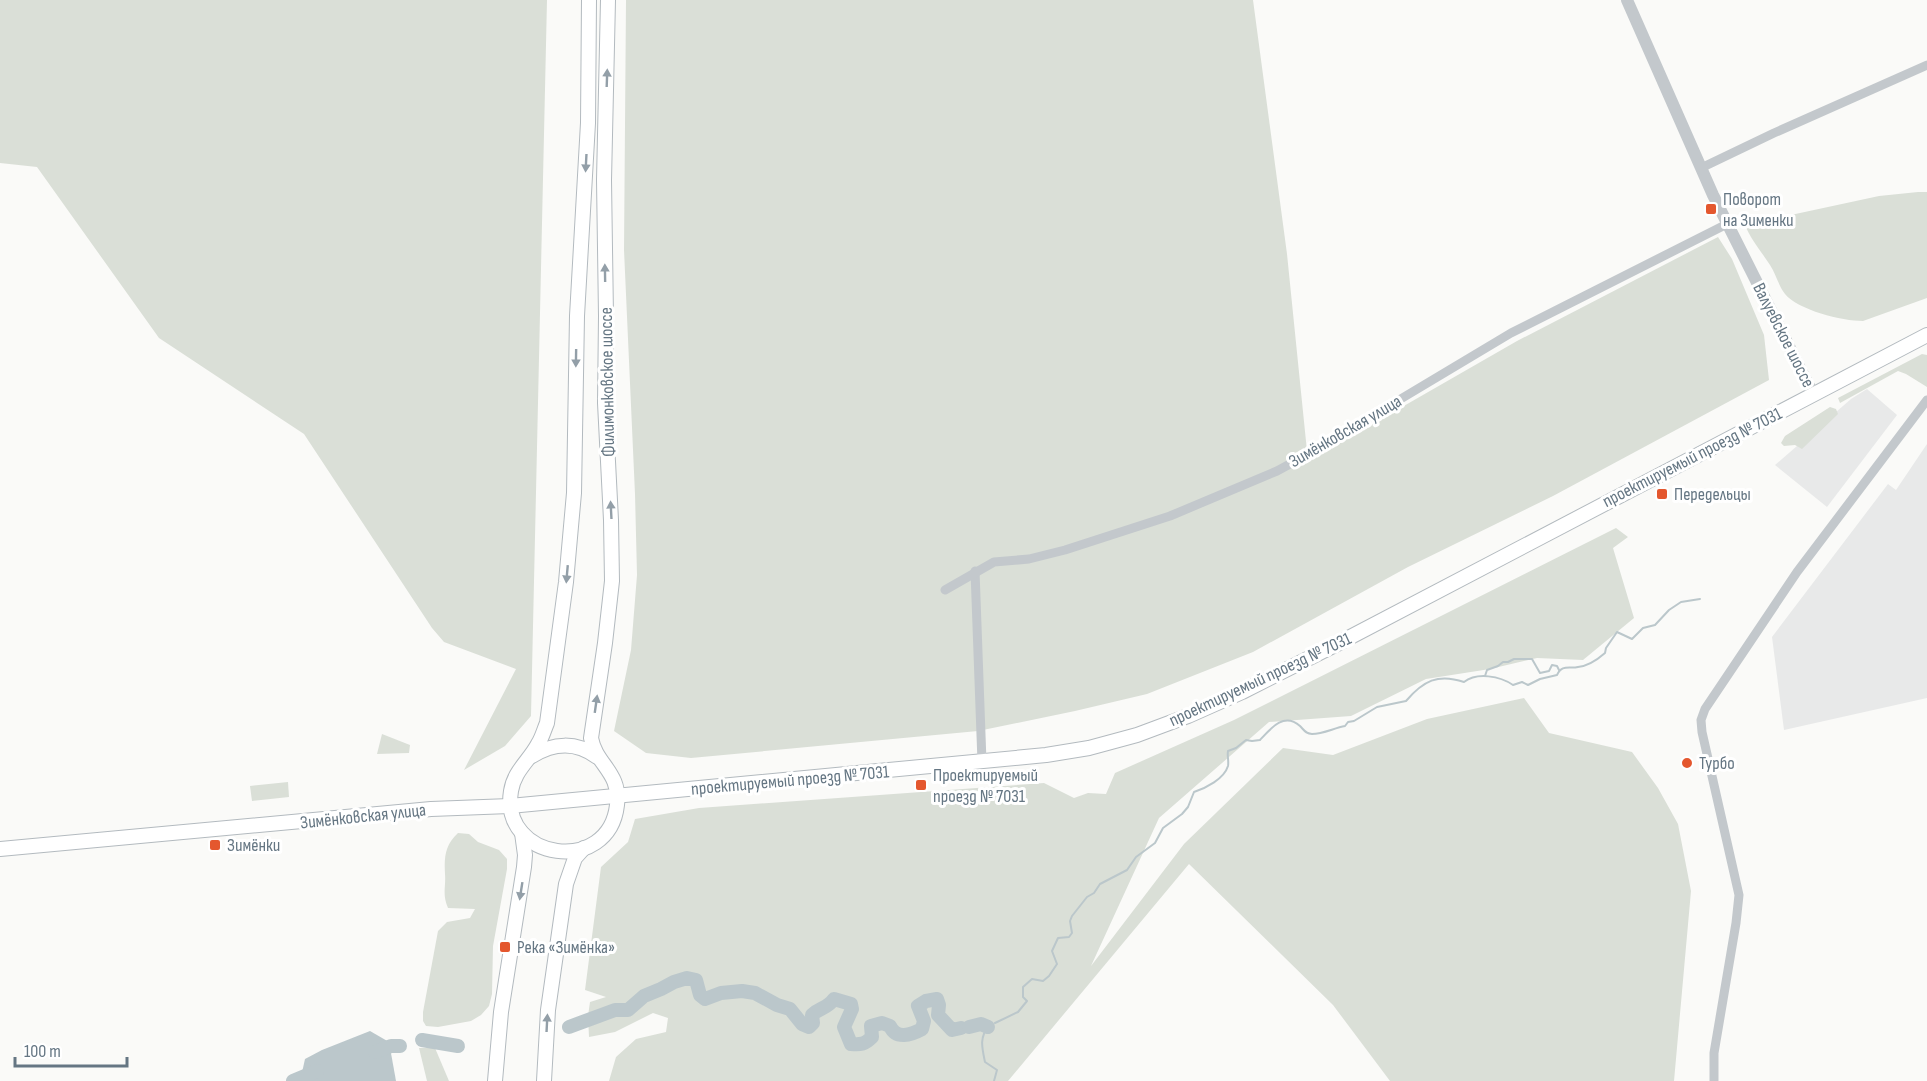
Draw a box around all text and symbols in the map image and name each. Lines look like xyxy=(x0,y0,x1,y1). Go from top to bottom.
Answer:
one-way arrow xyxy=(602,69,612,88)
one-way arrow xyxy=(582,154,591,173)
place label: Поворот на Зименки xyxy=(1723,189,1794,231)
marker: Поворот на Зименки xyxy=(1704,202,1718,216)
one-way arrow xyxy=(601,264,610,283)
street label: Валуевское шоссе xyxy=(1748,280,1819,391)
street label: Филимонковское шоссе xyxy=(596,307,619,457)
one-way arrow xyxy=(571,349,581,368)
street label: Зимёнковская улица xyxy=(1285,391,1405,472)
street label: проектируемый проезд № 7031 xyxy=(1599,403,1786,512)
place label: Передельцы xyxy=(1674,484,1751,505)
marker: Передельцы xyxy=(1655,487,1669,501)
one-way arrow xyxy=(606,500,615,519)
one-way arrow xyxy=(562,564,572,583)
street label: проектируемый проезд № 7031 xyxy=(1166,628,1355,731)
one-way arrow xyxy=(592,694,601,713)
place label: Турбо xyxy=(1699,753,1735,774)
marker: Турбо xyxy=(1680,756,1694,770)
street label: проектируемый проезд № 7031 xyxy=(690,761,891,800)
place label: Проектируемый проезд № 7031 xyxy=(933,765,1038,807)
marker: Проектируемый проезд № 7031 xyxy=(914,778,928,792)
street label: Зимёнковская улица xyxy=(299,799,427,834)
place label: Зимёнки xyxy=(227,835,280,856)
marker: Зимёнки xyxy=(208,838,222,852)
one-way arrow xyxy=(516,881,525,900)
place label: Река «Зимёнка» xyxy=(517,937,615,958)
marker: Река «Зимёнка» xyxy=(498,940,512,954)
one-way arrow xyxy=(543,1013,552,1032)
scale bar xyxy=(15,1030,128,1068)
text: 100 m xyxy=(24,1041,61,1062)

